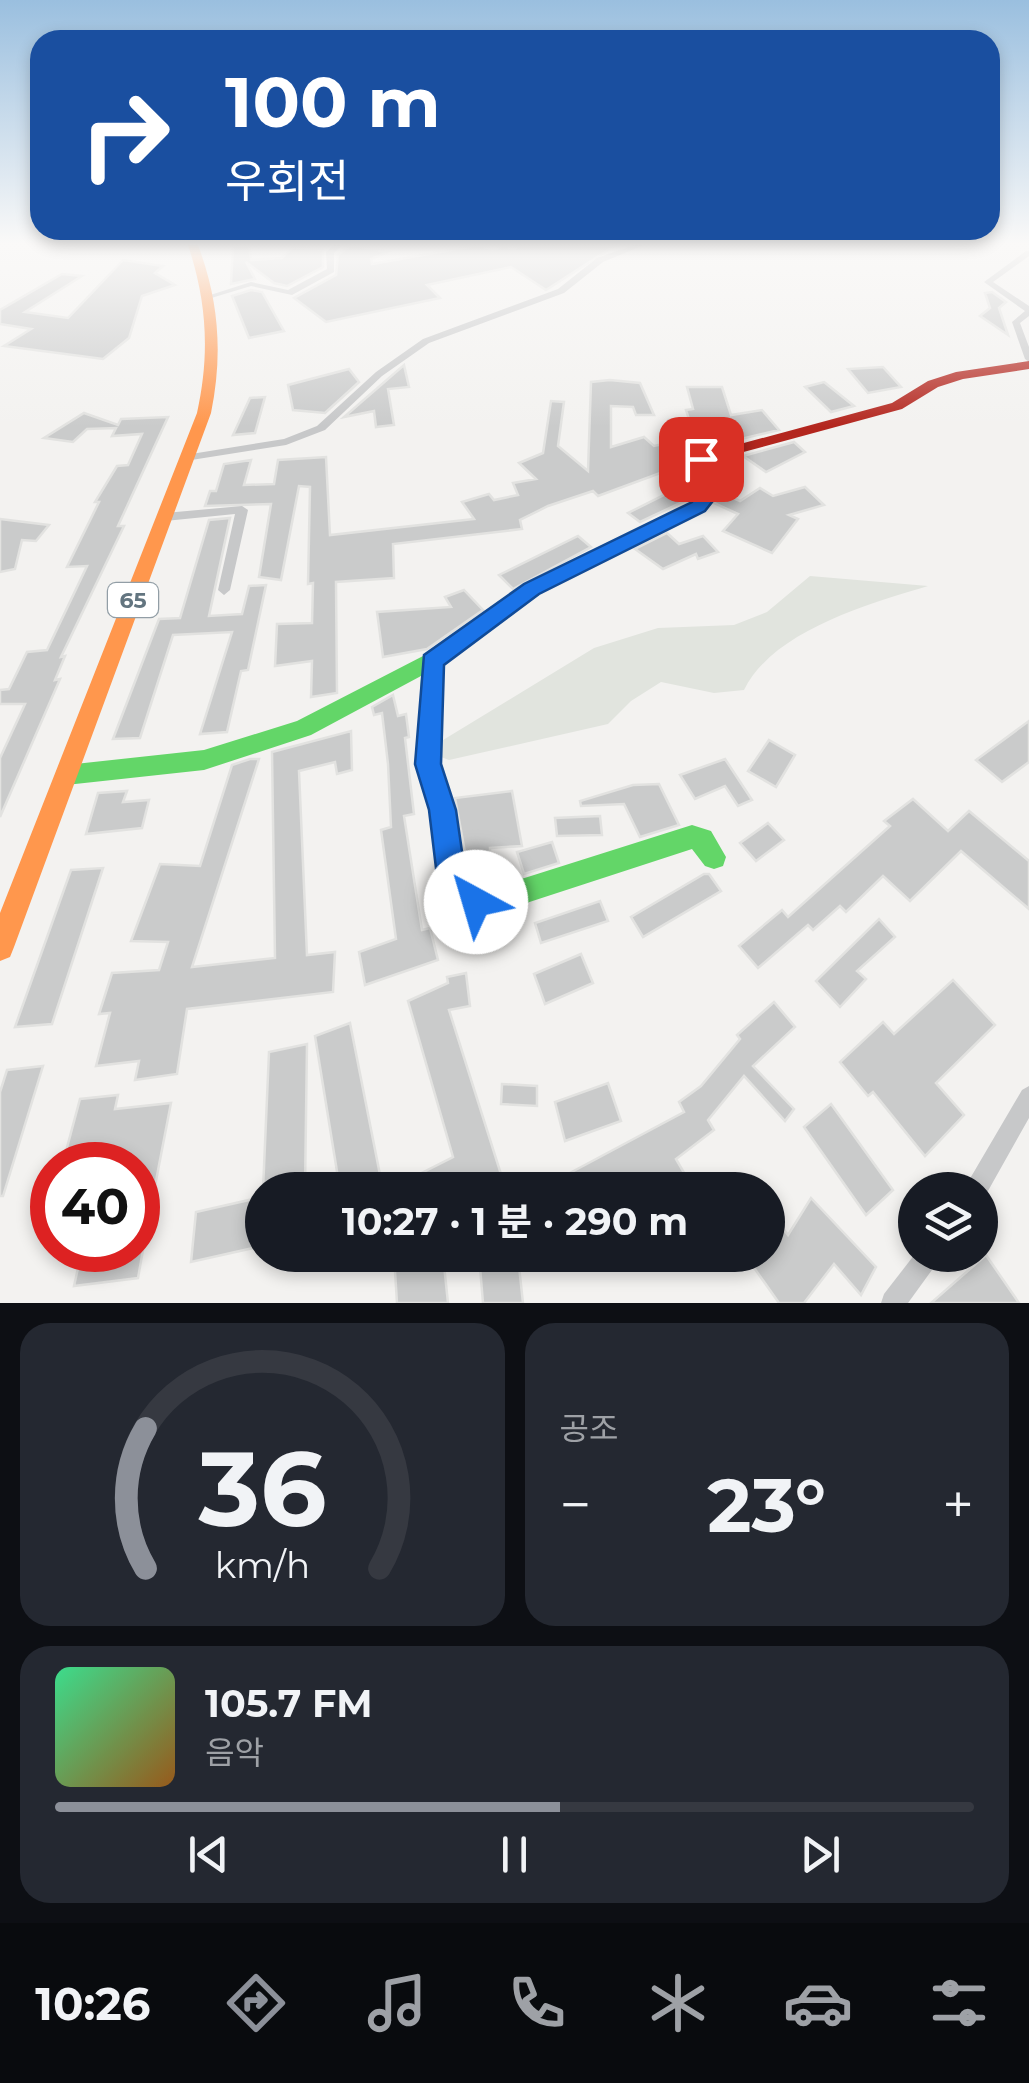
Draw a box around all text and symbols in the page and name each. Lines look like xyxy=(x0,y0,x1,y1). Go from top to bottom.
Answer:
text: 100 m xyxy=(225,59,441,145)
icon: right xyxy=(60,70,190,200)
text: 우회전 xyxy=(225,153,349,208)
pin xyxy=(659,417,744,502)
icon: arrive xyxy=(674,432,729,487)
road number: 65 xyxy=(108,583,158,617)
position arrow xyxy=(424,850,528,954)
speed limit sign: 40 xyxy=(30,1142,160,1272)
map controls xyxy=(898,1172,998,1272)
button: layers xyxy=(898,1172,998,1272)
text: 10:27 · 1 분 · 290 m xyxy=(342,1198,688,1245)
text: 공조 xyxy=(560,1409,618,1448)
text: 36 xyxy=(197,1425,326,1552)
text: 23° xyxy=(707,1459,826,1551)
text: − xyxy=(560,1471,591,1538)
text: + xyxy=(942,1471,974,1538)
text: km/h xyxy=(215,1543,310,1587)
text: 105.7 FM xyxy=(205,1680,373,1727)
text: 음악 xyxy=(205,1733,264,1772)
icon: previous xyxy=(181,1827,236,1882)
icon: pause xyxy=(487,1827,542,1882)
icon: next xyxy=(793,1827,848,1882)
icon: directions xyxy=(221,1968,291,2038)
icon: music xyxy=(362,1968,432,2038)
icon: phone xyxy=(502,1968,572,2038)
icon: climate xyxy=(643,1968,713,2038)
icon: car xyxy=(783,1968,853,2038)
icon: filters xyxy=(924,1968,994,2038)
text: 10:26 xyxy=(35,1976,150,2031)

